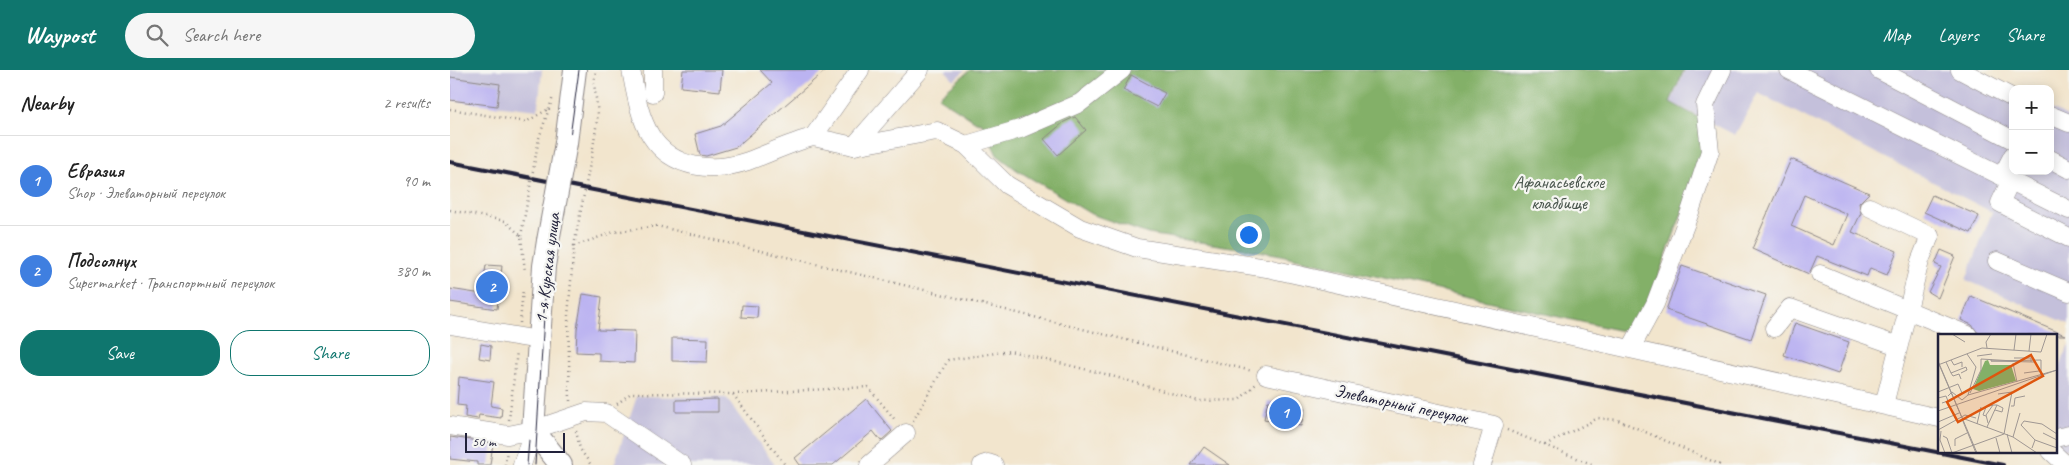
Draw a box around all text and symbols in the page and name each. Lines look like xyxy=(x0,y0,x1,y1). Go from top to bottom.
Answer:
search box xyxy=(125,13,475,58)
text: Waypost xyxy=(25,20,95,50)
icon: search xyxy=(143,21,171,49)
text: Search here xyxy=(183,23,260,47)
text: Map xyxy=(1883,24,1911,46)
text: Layers xyxy=(1939,24,1978,46)
text: Share xyxy=(2006,24,2044,46)
map controls xyxy=(2009,85,2054,175)
button: + xyxy=(2009,85,2054,130)
text: Nearby xyxy=(20,90,73,116)
text: 2 results xyxy=(383,93,430,113)
button: − xyxy=(2009,130,2054,175)
text: Евразия xyxy=(67,159,124,183)
text: 1 xyxy=(32,171,40,191)
text: 90 m xyxy=(403,171,430,191)
park label: Афанасьевское кладбище xyxy=(1514,171,1605,214)
text: Shop · Элеваторный переулок xyxy=(67,183,225,203)
street label: 1-я Курская улица xyxy=(529,210,565,324)
your location xyxy=(1236,222,1262,248)
text: Подсолнух xyxy=(67,249,136,273)
text: 2 xyxy=(32,261,40,281)
text: 380 m xyxy=(396,261,430,281)
pin: 2 xyxy=(476,268,508,306)
text: Supermarket · Транспортный переулок xyxy=(67,273,274,293)
button: Save xyxy=(20,330,220,376)
button: Share xyxy=(230,330,430,376)
inset map xyxy=(1938,334,2056,452)
street label: Элеваторный переулок xyxy=(1333,379,1472,429)
pin: 1 xyxy=(1269,394,1301,432)
scale bar xyxy=(465,430,565,453)
text: 50 m xyxy=(472,433,496,450)

